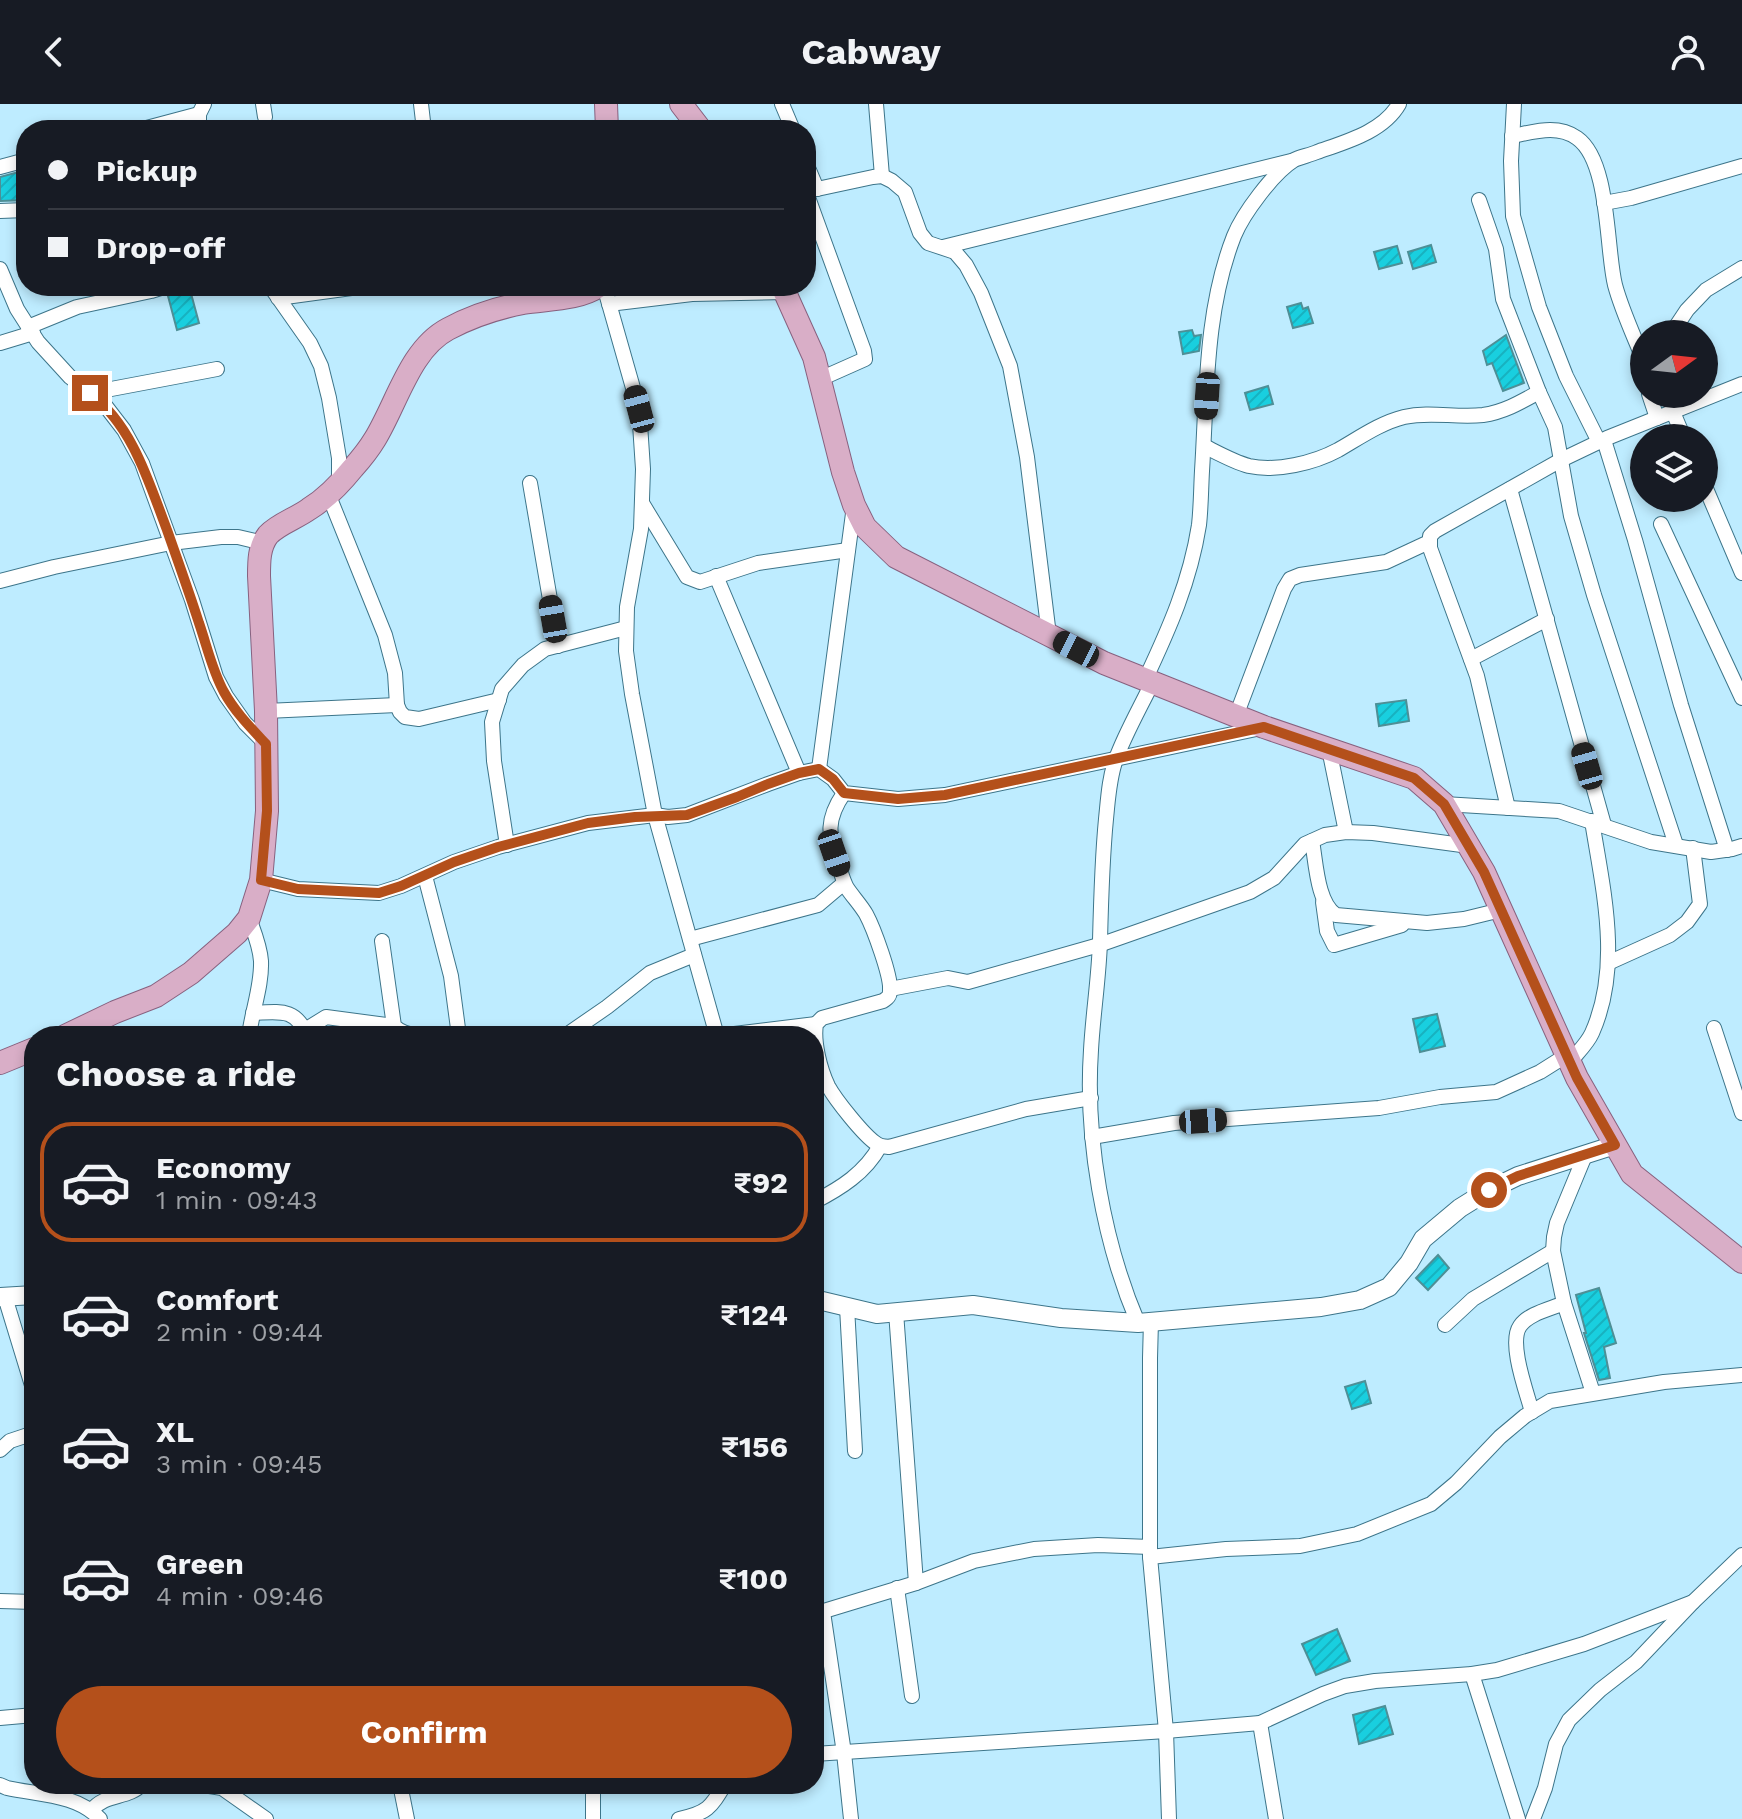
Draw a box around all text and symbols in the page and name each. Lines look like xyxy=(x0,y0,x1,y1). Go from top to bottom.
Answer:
icon: back xyxy=(32,30,76,74)
icon: person xyxy=(1666,30,1710,74)
text: Cabway xyxy=(801,31,941,73)
text: Pickup xyxy=(96,153,198,188)
text: Drop-off xyxy=(96,230,225,265)
north arrow xyxy=(1630,320,1718,408)
map controls xyxy=(1630,320,1718,512)
car xyxy=(1193,371,1221,421)
route end xyxy=(72,375,108,411)
car xyxy=(621,383,657,435)
button: layers xyxy=(1630,424,1718,512)
car xyxy=(537,593,569,645)
car xyxy=(1049,627,1103,671)
car xyxy=(1569,740,1605,792)
car xyxy=(815,826,853,880)
text: Choose a ride xyxy=(56,1053,296,1095)
car xyxy=(1178,1107,1228,1135)
icon: car xyxy=(60,1146,132,1218)
text: Economy xyxy=(156,1150,291,1185)
text: ₹92 xyxy=(734,1165,788,1200)
route start xyxy=(1471,1172,1507,1208)
text: 1 min · 09:43 xyxy=(156,1185,317,1215)
icon: car xyxy=(60,1278,132,1350)
text: Comfort xyxy=(156,1282,278,1317)
text: ₹124 xyxy=(720,1297,788,1332)
text: 2 min · 09:44 xyxy=(156,1317,323,1347)
icon: car xyxy=(60,1410,132,1482)
text: XL xyxy=(156,1414,194,1449)
text: ₹156 xyxy=(721,1429,788,1464)
text: 3 min · 09:45 xyxy=(156,1449,322,1479)
icon: car xyxy=(60,1542,132,1614)
text: Green xyxy=(156,1546,244,1581)
text: ₹100 xyxy=(718,1561,788,1596)
text: 4 min · 09:46 xyxy=(156,1581,324,1611)
button: Confirm xyxy=(56,1686,792,1778)

